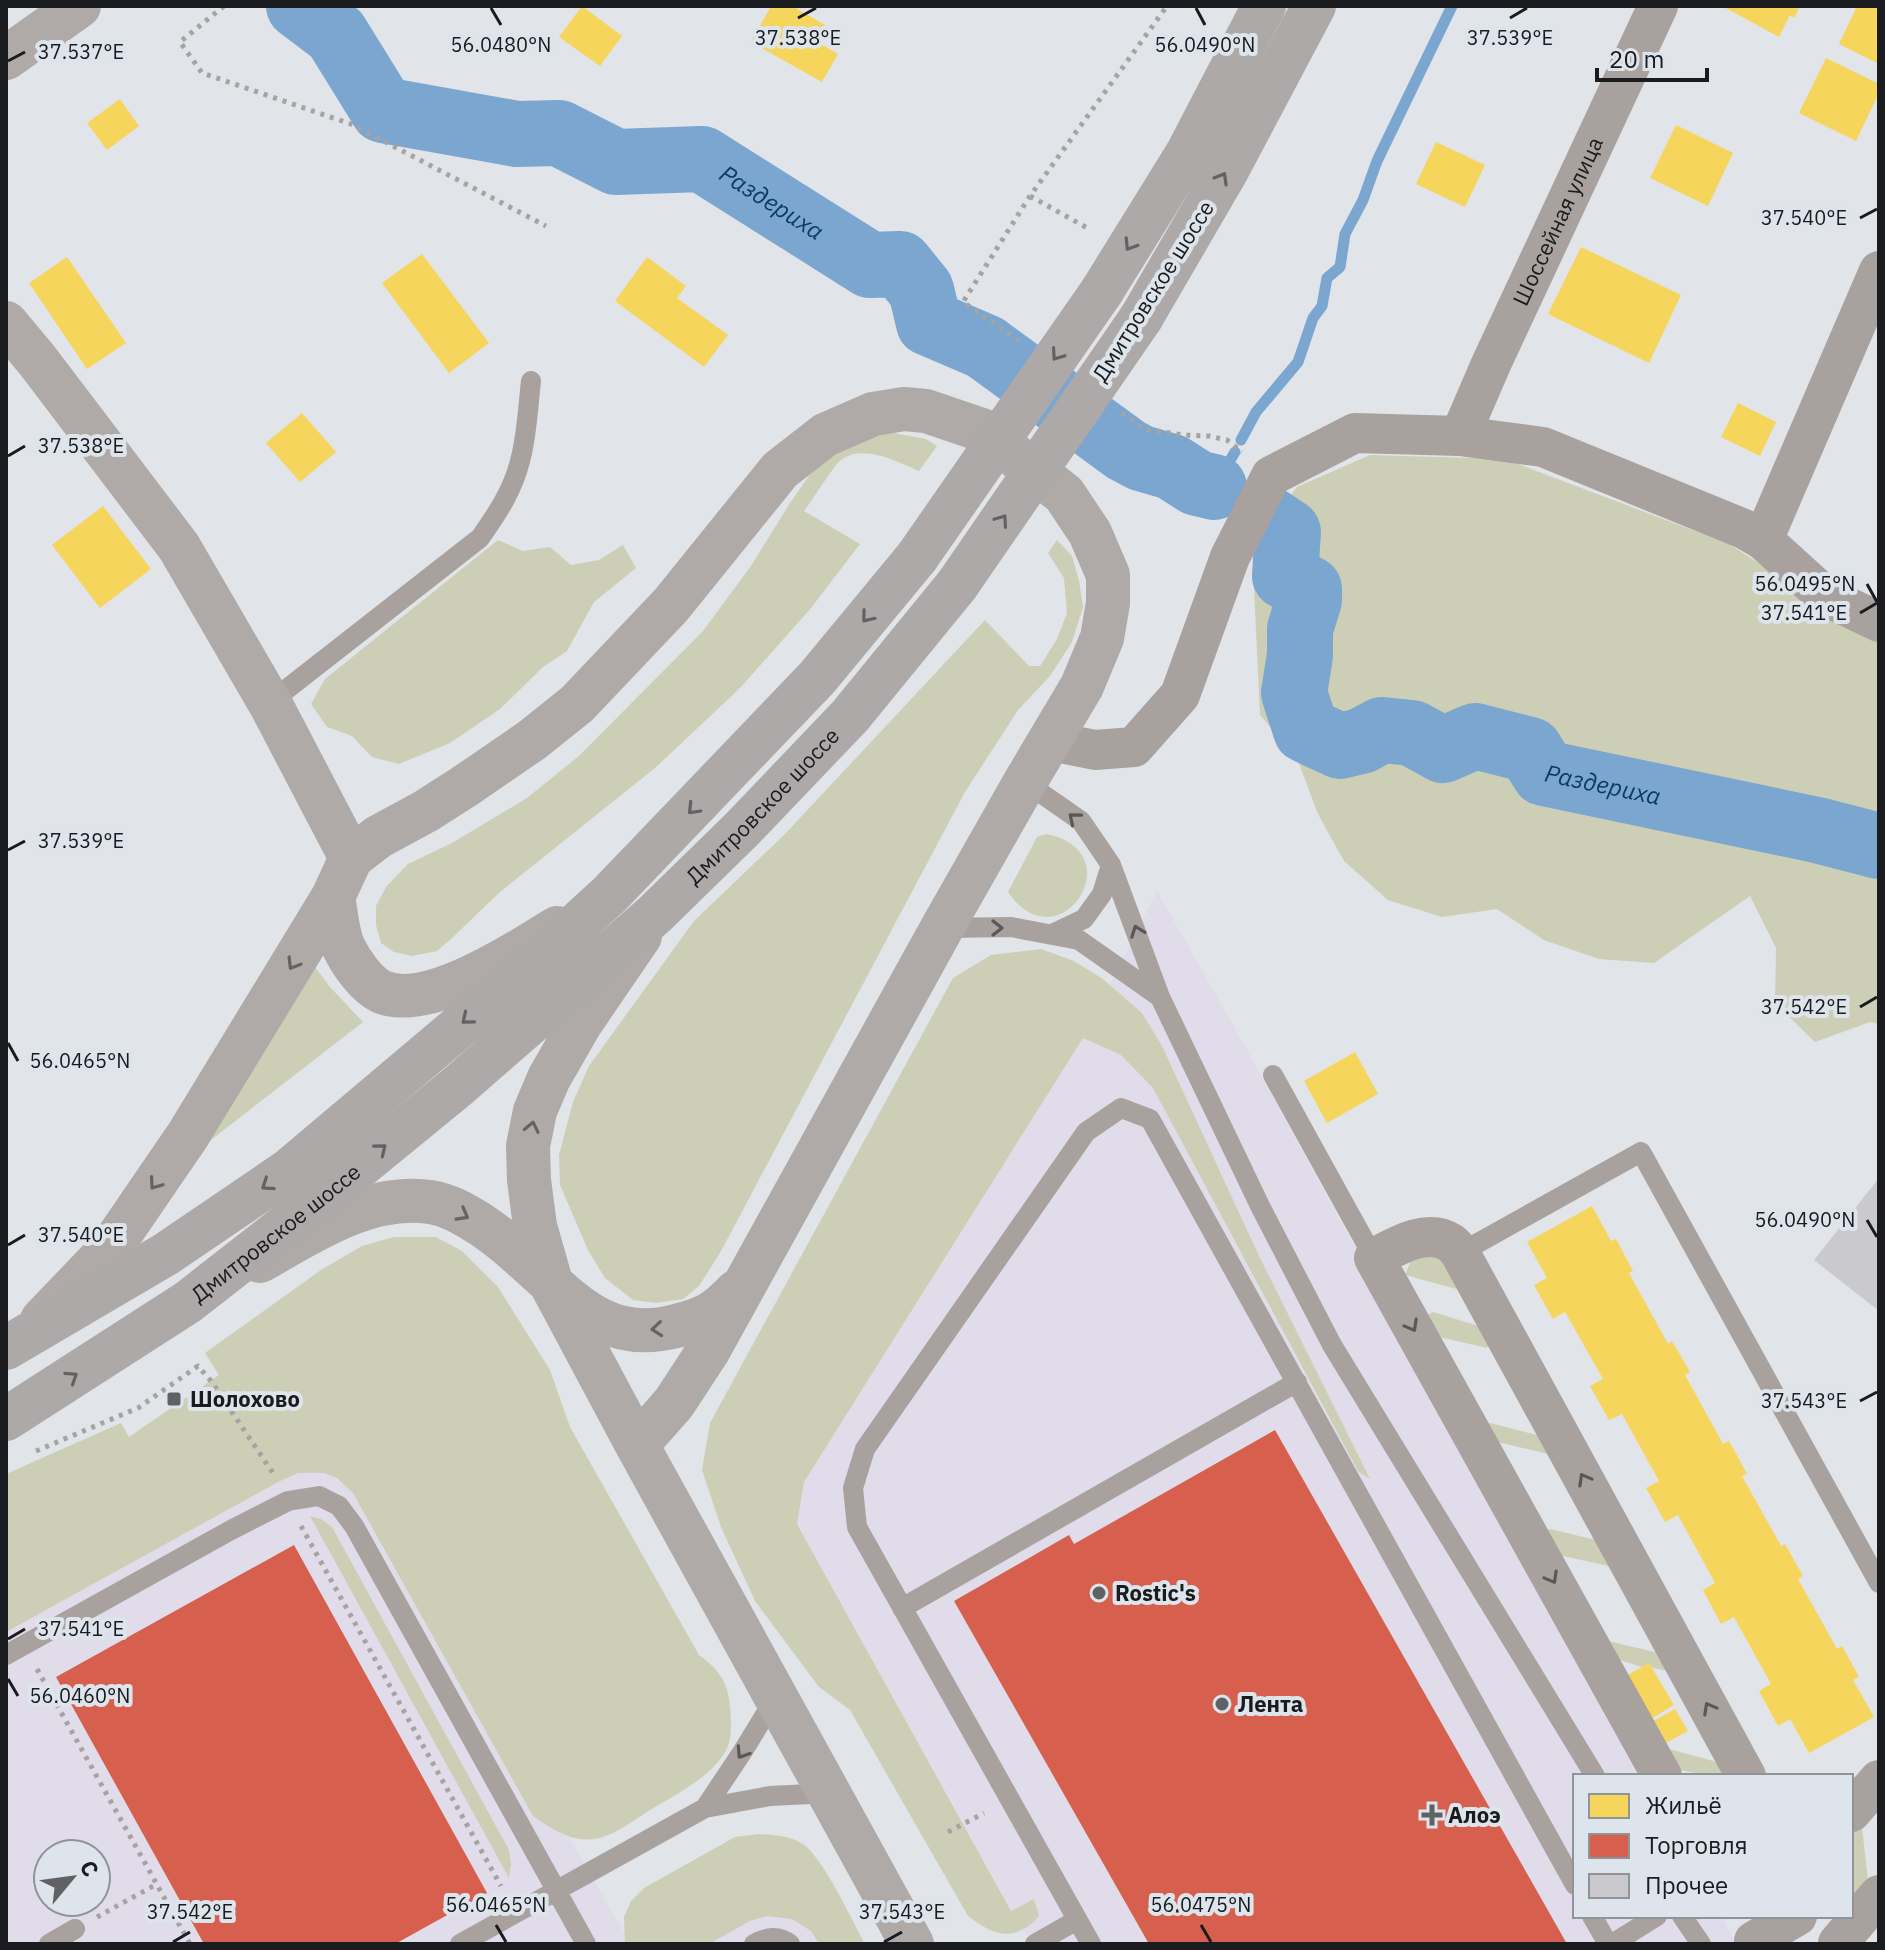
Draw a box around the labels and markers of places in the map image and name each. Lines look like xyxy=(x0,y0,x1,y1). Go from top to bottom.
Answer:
place label: Шолохово xyxy=(190,1384,300,1413)
marker: Шолохово xyxy=(165,1390,183,1408)
place label: Rostic's xyxy=(1115,1578,1196,1607)
marker: Rostic's xyxy=(1090,1584,1108,1602)
place label: Лента xyxy=(1238,1689,1303,1718)
marker: Лента xyxy=(1213,1695,1231,1713)
place label: Алоэ xyxy=(1448,1800,1501,1829)
marker: Алоэ xyxy=(1423,1806,1441,1824)

